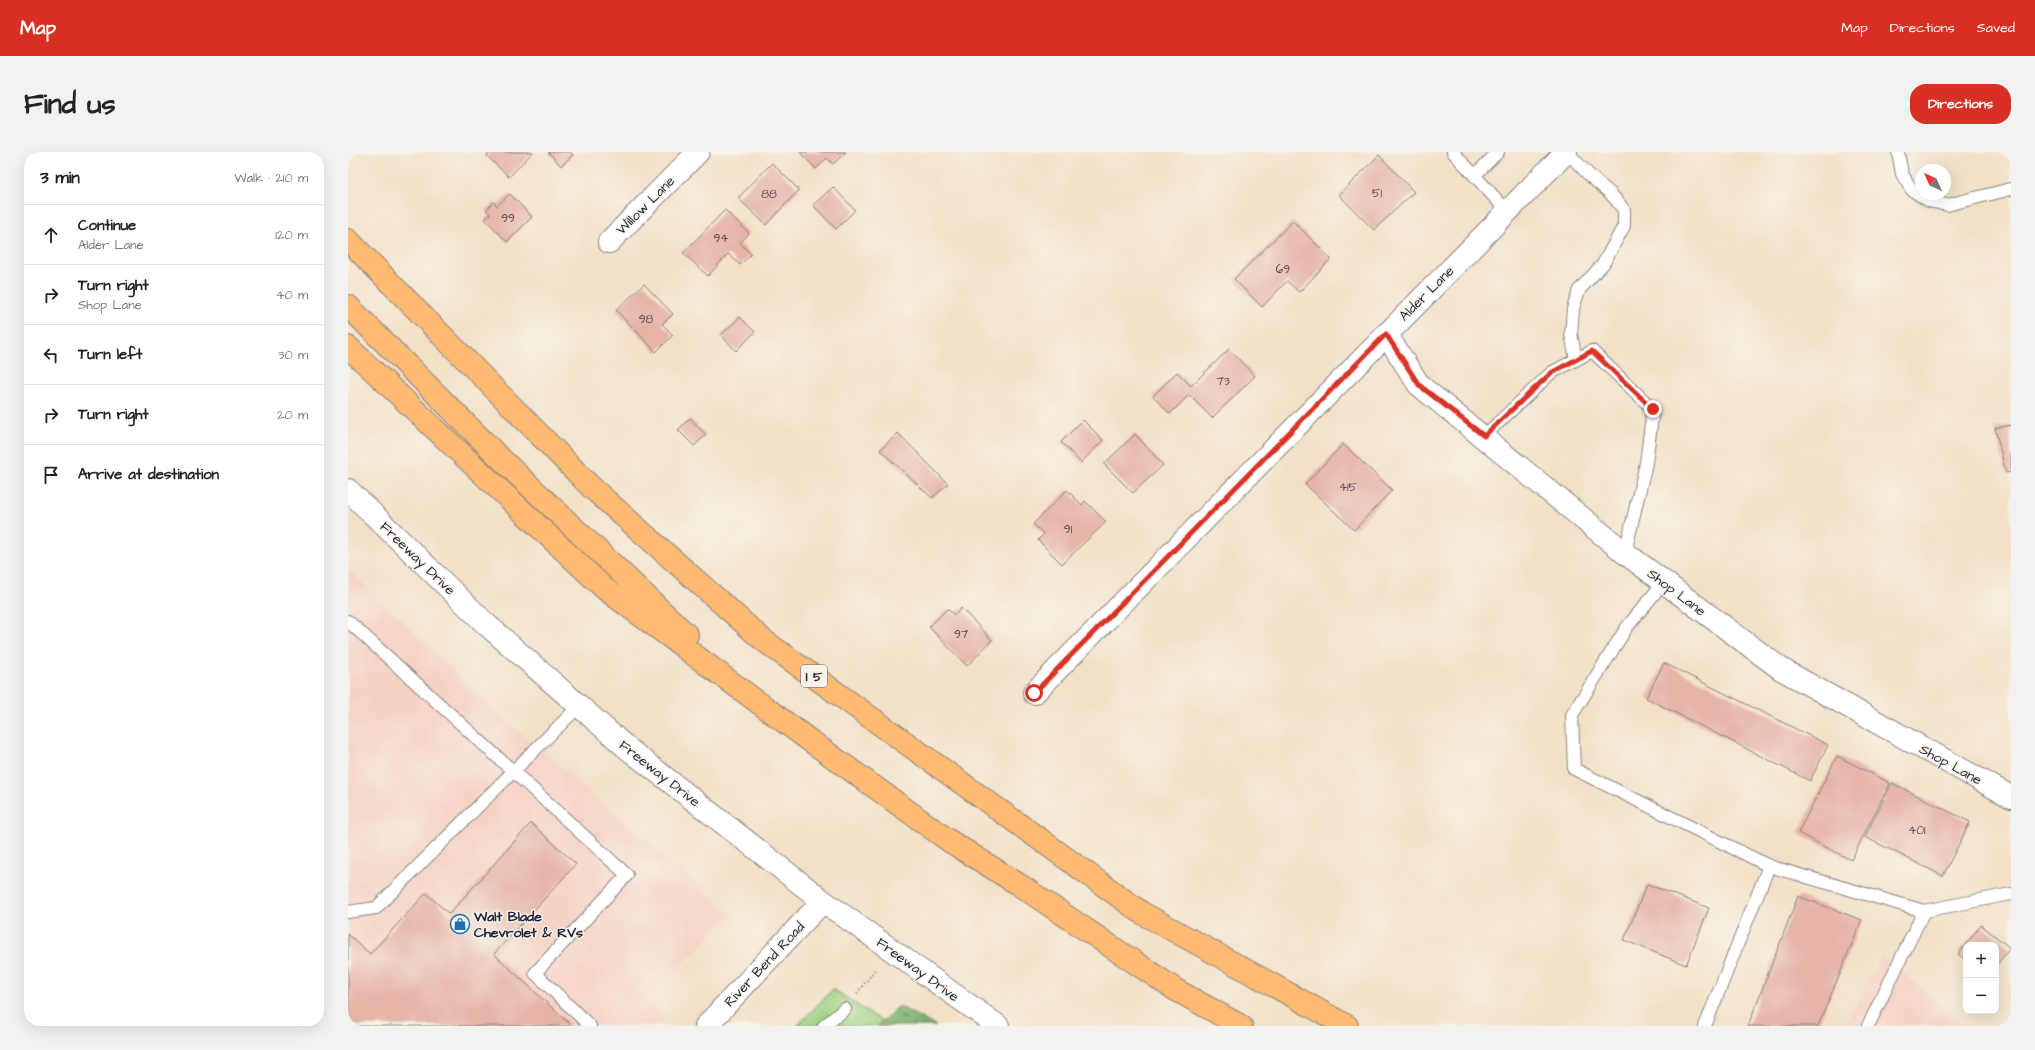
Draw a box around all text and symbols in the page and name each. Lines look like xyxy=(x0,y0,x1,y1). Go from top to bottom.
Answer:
text: Map xyxy=(20,15,56,42)
text: Map xyxy=(1841,18,1868,38)
text: Directions xyxy=(1890,18,1955,38)
text: Saved xyxy=(1977,18,2015,38)
button: Directions xyxy=(1910,84,2011,124)
text: Find us xyxy=(24,85,115,124)
north arrow xyxy=(1915,164,1951,200)
text: 3 min xyxy=(40,166,80,190)
text: Walk · 210 m xyxy=(234,169,308,187)
street label: Willow Lane xyxy=(612,172,680,240)
house number: 51 xyxy=(1372,185,1382,202)
house number: 88 xyxy=(761,186,777,203)
house number: 99 xyxy=(501,210,515,227)
text: Continue xyxy=(78,215,136,236)
icon: ahead xyxy=(40,224,62,246)
text: 120 m xyxy=(275,226,308,244)
house number: 94 xyxy=(714,230,729,247)
text: Alder Lane xyxy=(78,236,144,254)
house number: 69 xyxy=(1276,261,1290,278)
street label: Alder Lane xyxy=(1395,261,1459,326)
text: Turn right xyxy=(78,275,149,296)
icon: right xyxy=(40,284,62,306)
text: 40 m xyxy=(276,286,308,304)
text: Shop Lane xyxy=(78,296,142,314)
house number: 98 xyxy=(639,311,654,328)
icon: left xyxy=(40,344,62,366)
text: Turn left xyxy=(78,344,142,365)
text: 30 m xyxy=(278,346,308,364)
house number: 73 xyxy=(1216,373,1230,390)
route end xyxy=(1644,400,1662,418)
icon: right xyxy=(40,404,62,426)
text: Turn right xyxy=(78,404,149,425)
text: 20 m xyxy=(277,406,308,424)
icon: arrive xyxy=(40,464,62,486)
text: Arrive at destination xyxy=(78,464,219,485)
house number: 415 xyxy=(1339,479,1358,496)
street label: Freeway Drive xyxy=(375,517,460,600)
house number: 91 xyxy=(1064,521,1073,538)
street label: Shop Lane xyxy=(1643,564,1710,622)
house number: 97 xyxy=(954,626,969,643)
road number: I 5 xyxy=(801,665,827,687)
route start xyxy=(1025,684,1043,702)
street label: Freeway Drive xyxy=(615,736,705,812)
street label: Shop Lane xyxy=(1916,740,1986,790)
house number: 401 xyxy=(1908,822,1926,839)
place label: Walt Blade Chevrolet & RVs xyxy=(473,907,583,943)
shop icon: Walt Blade Chevrolet & RVs xyxy=(449,913,471,935)
street label: River Bend Road xyxy=(720,918,809,1012)
street label: Freeway Drive xyxy=(872,933,963,1007)
map controls xyxy=(1963,942,1999,1014)
button: + xyxy=(1963,942,1999,978)
button: − xyxy=(1963,978,1999,1014)

